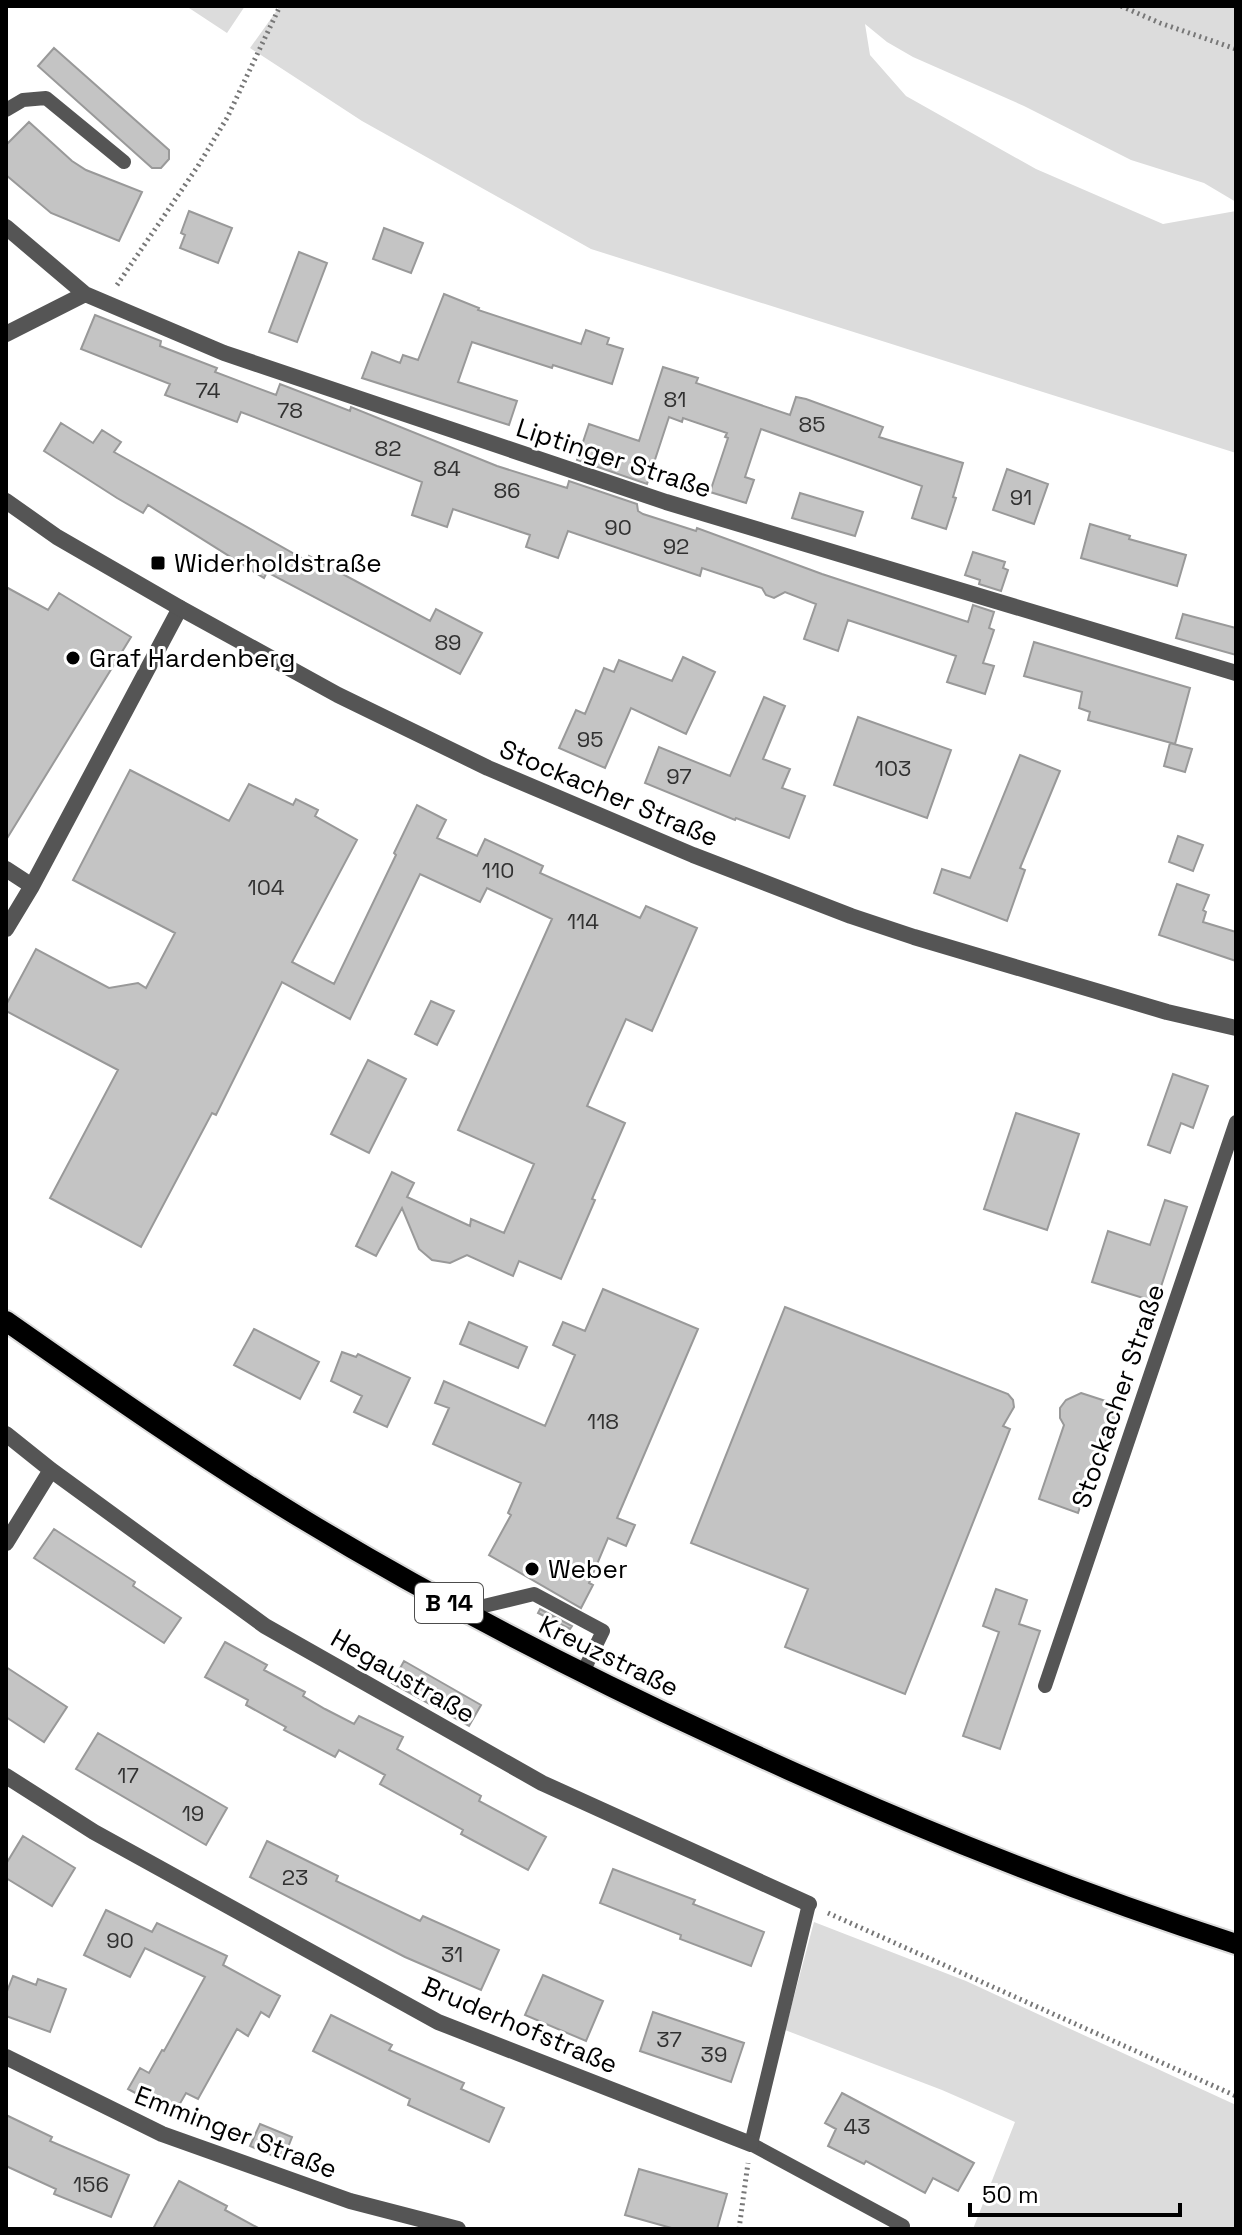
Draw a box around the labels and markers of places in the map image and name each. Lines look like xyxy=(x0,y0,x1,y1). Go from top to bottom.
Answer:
place label: Widerholdstraße xyxy=(174,546,382,580)
marker: Widerholdstraße xyxy=(149,554,167,572)
place label: Graf Hardenberg xyxy=(89,641,295,675)
marker: Graf Hardenberg xyxy=(64,649,82,667)
place label: Weber xyxy=(548,1552,628,1586)
marker: Weber xyxy=(523,1560,541,1578)

